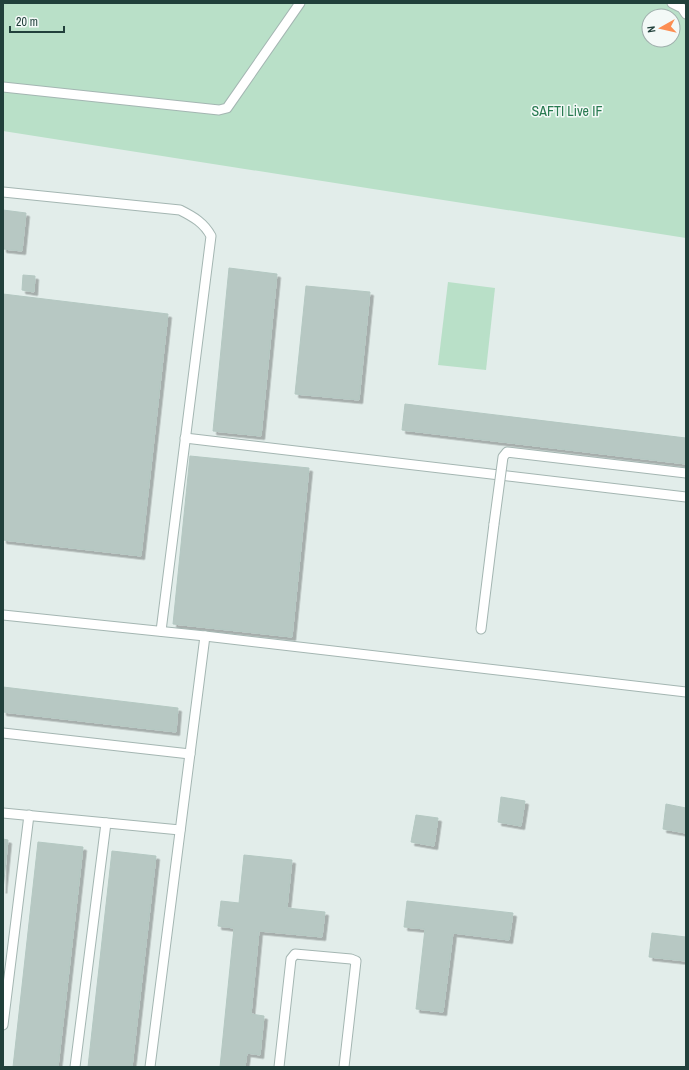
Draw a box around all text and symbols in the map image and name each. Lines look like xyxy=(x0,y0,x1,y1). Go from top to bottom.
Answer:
scale bar xyxy=(10,8,64,34)
north arrow xyxy=(641,8,681,48)
text: 20 m xyxy=(16,14,38,30)
text: N xyxy=(644,25,658,34)
park label: SAFTI Live IF xyxy=(532,102,602,120)

